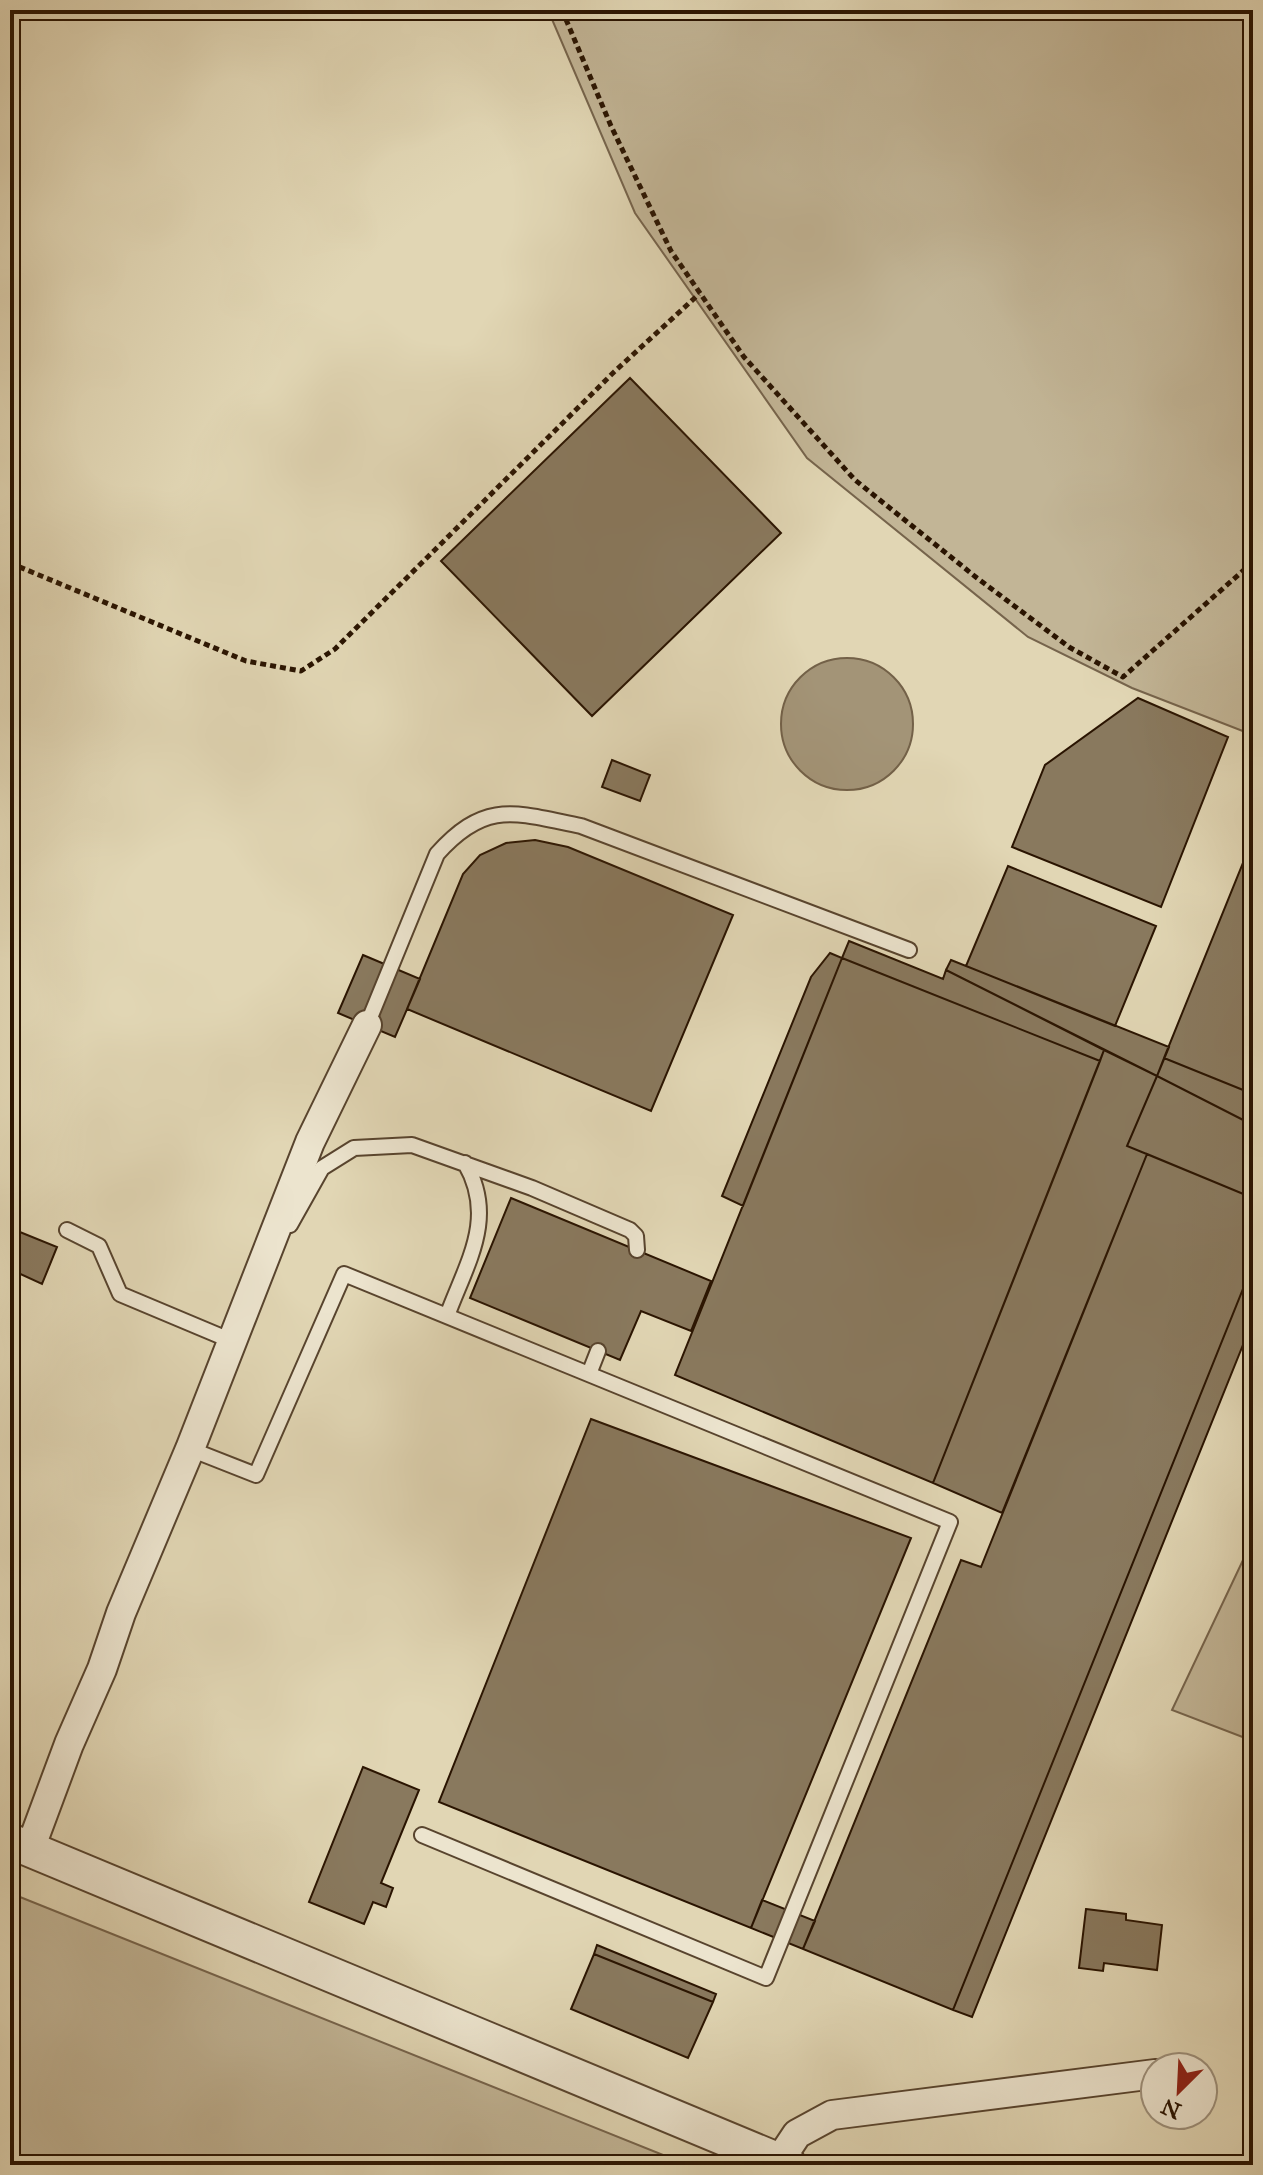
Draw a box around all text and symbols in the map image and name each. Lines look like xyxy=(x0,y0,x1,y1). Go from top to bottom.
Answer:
north arrow xyxy=(1139,2051,1219,2131)
text: N xyxy=(1157,2093,1185,2125)

